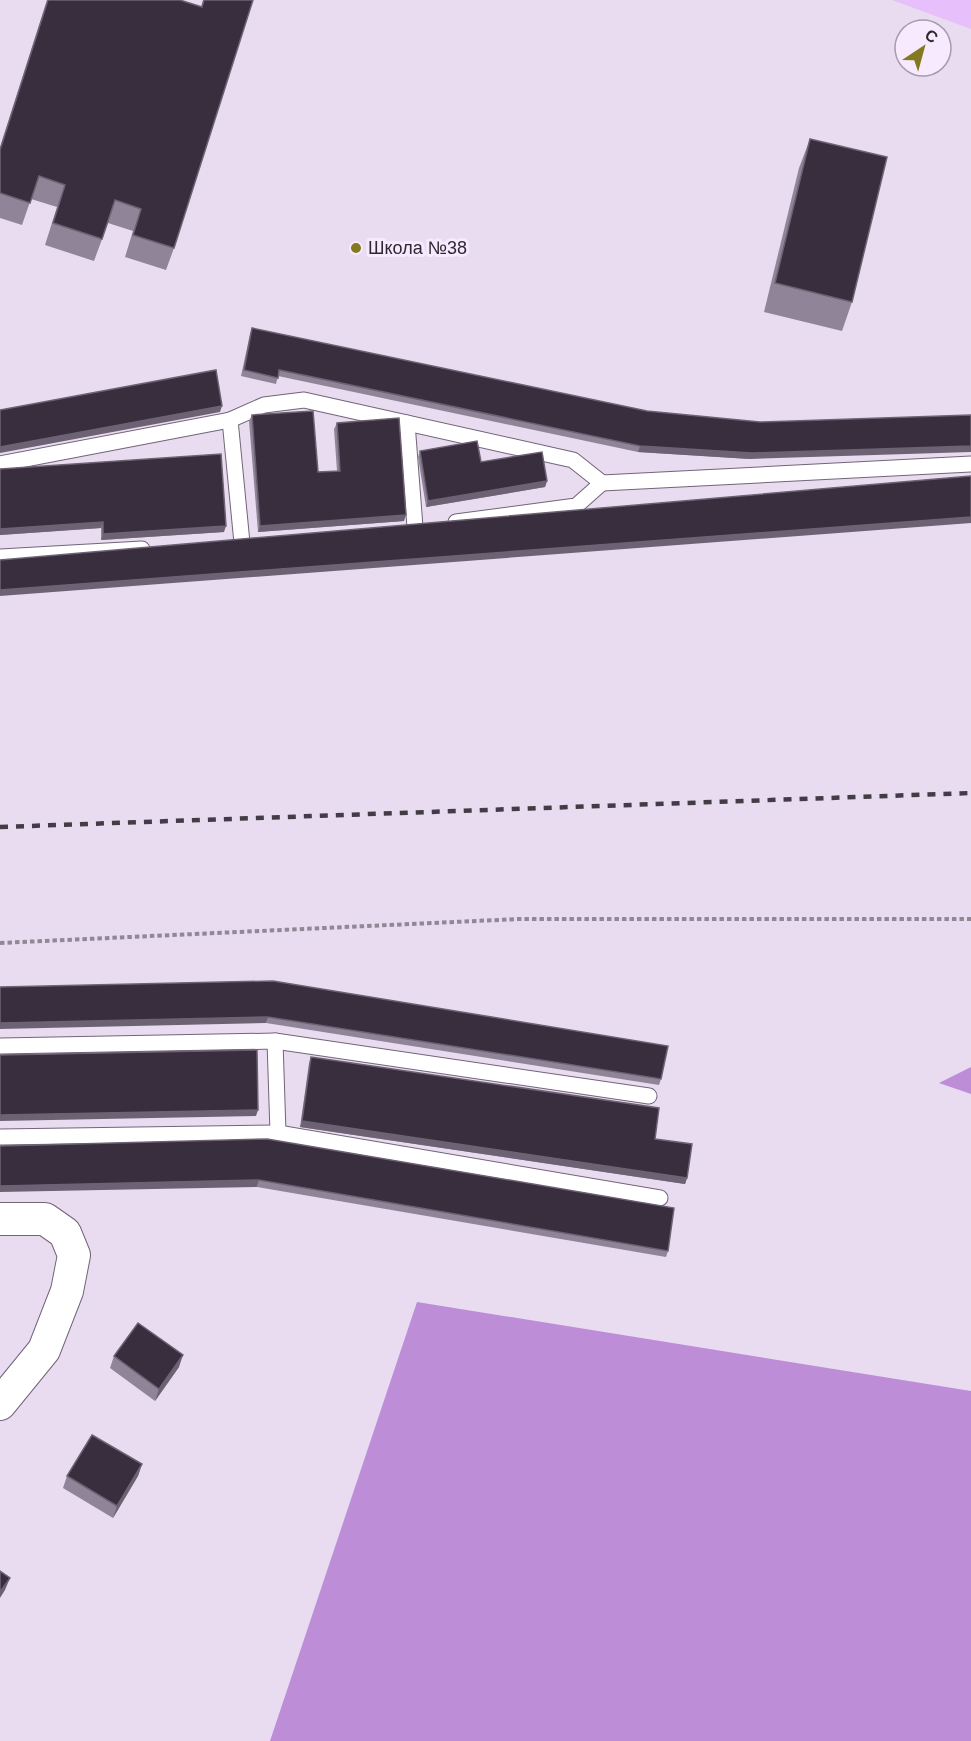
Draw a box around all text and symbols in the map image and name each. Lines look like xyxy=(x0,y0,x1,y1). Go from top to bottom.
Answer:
north arrow xyxy=(893,18,953,78)
text: С xyxy=(922,26,942,47)
place label: Школа №38 xyxy=(368,238,467,258)
marker: Школа №38 xyxy=(349,241,363,255)

